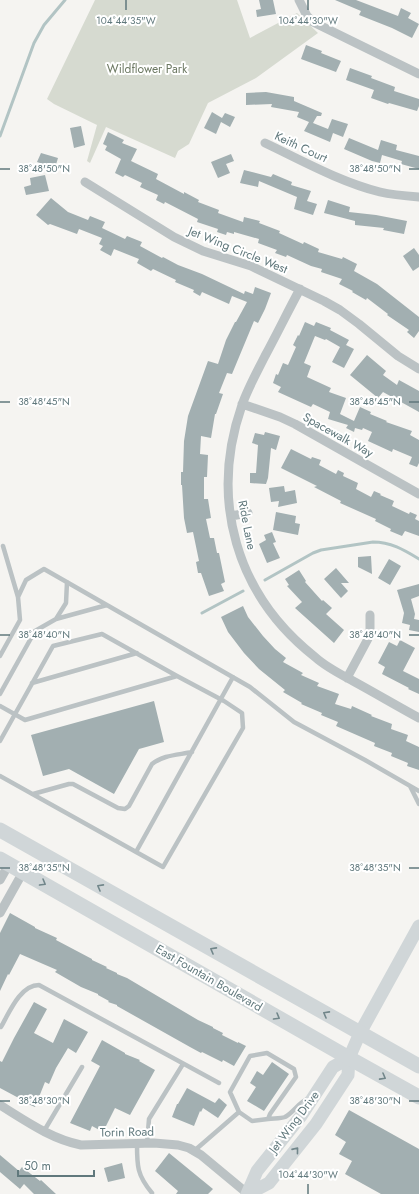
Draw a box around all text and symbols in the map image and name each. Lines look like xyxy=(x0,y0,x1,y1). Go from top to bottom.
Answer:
text: 104°44'35"W xyxy=(96,13,156,28)
text: 104°44'30"W xyxy=(278,13,338,28)
park label: Wildflower Park xyxy=(107,60,188,78)
street label: Keith Court xyxy=(272,127,331,167)
text: 38°48'50"N xyxy=(18,161,70,176)
text: 38°48'50"N xyxy=(349,161,401,176)
street label: Jet Wing Circle West xyxy=(184,221,290,278)
text: 38°48'45"N xyxy=(18,394,70,409)
text: 38°48'45"N xyxy=(349,394,401,409)
street label: Spacewalk Way xyxy=(299,408,377,462)
street label: Ride Lane xyxy=(233,499,261,551)
text: 38°48'40"N xyxy=(18,627,70,642)
text: 38°48'40"N xyxy=(349,627,401,642)
text: 38°48'35"N xyxy=(18,860,70,875)
text: 38°48'35"N xyxy=(349,860,401,875)
one-way arrow xyxy=(39,879,46,886)
one-way arrow xyxy=(97,884,104,891)
street label: East Fountain Boulevard xyxy=(152,940,266,1016)
one-way arrow xyxy=(210,948,217,955)
one-way arrow xyxy=(323,1012,330,1019)
one-way arrow xyxy=(273,1013,280,1020)
one-way arrow xyxy=(379,1073,386,1080)
street label: Jet Wing Drive xyxy=(263,1087,323,1159)
text: 38°48'30"N xyxy=(18,1093,70,1108)
text: 38°48'30"N xyxy=(349,1093,401,1108)
street label: Torin Road xyxy=(100,1123,154,1141)
one-way arrow xyxy=(292,1147,299,1154)
scale bar xyxy=(18,1152,94,1178)
text: 50 m xyxy=(24,1157,51,1175)
text: 104°44'30"W xyxy=(278,1167,338,1182)

